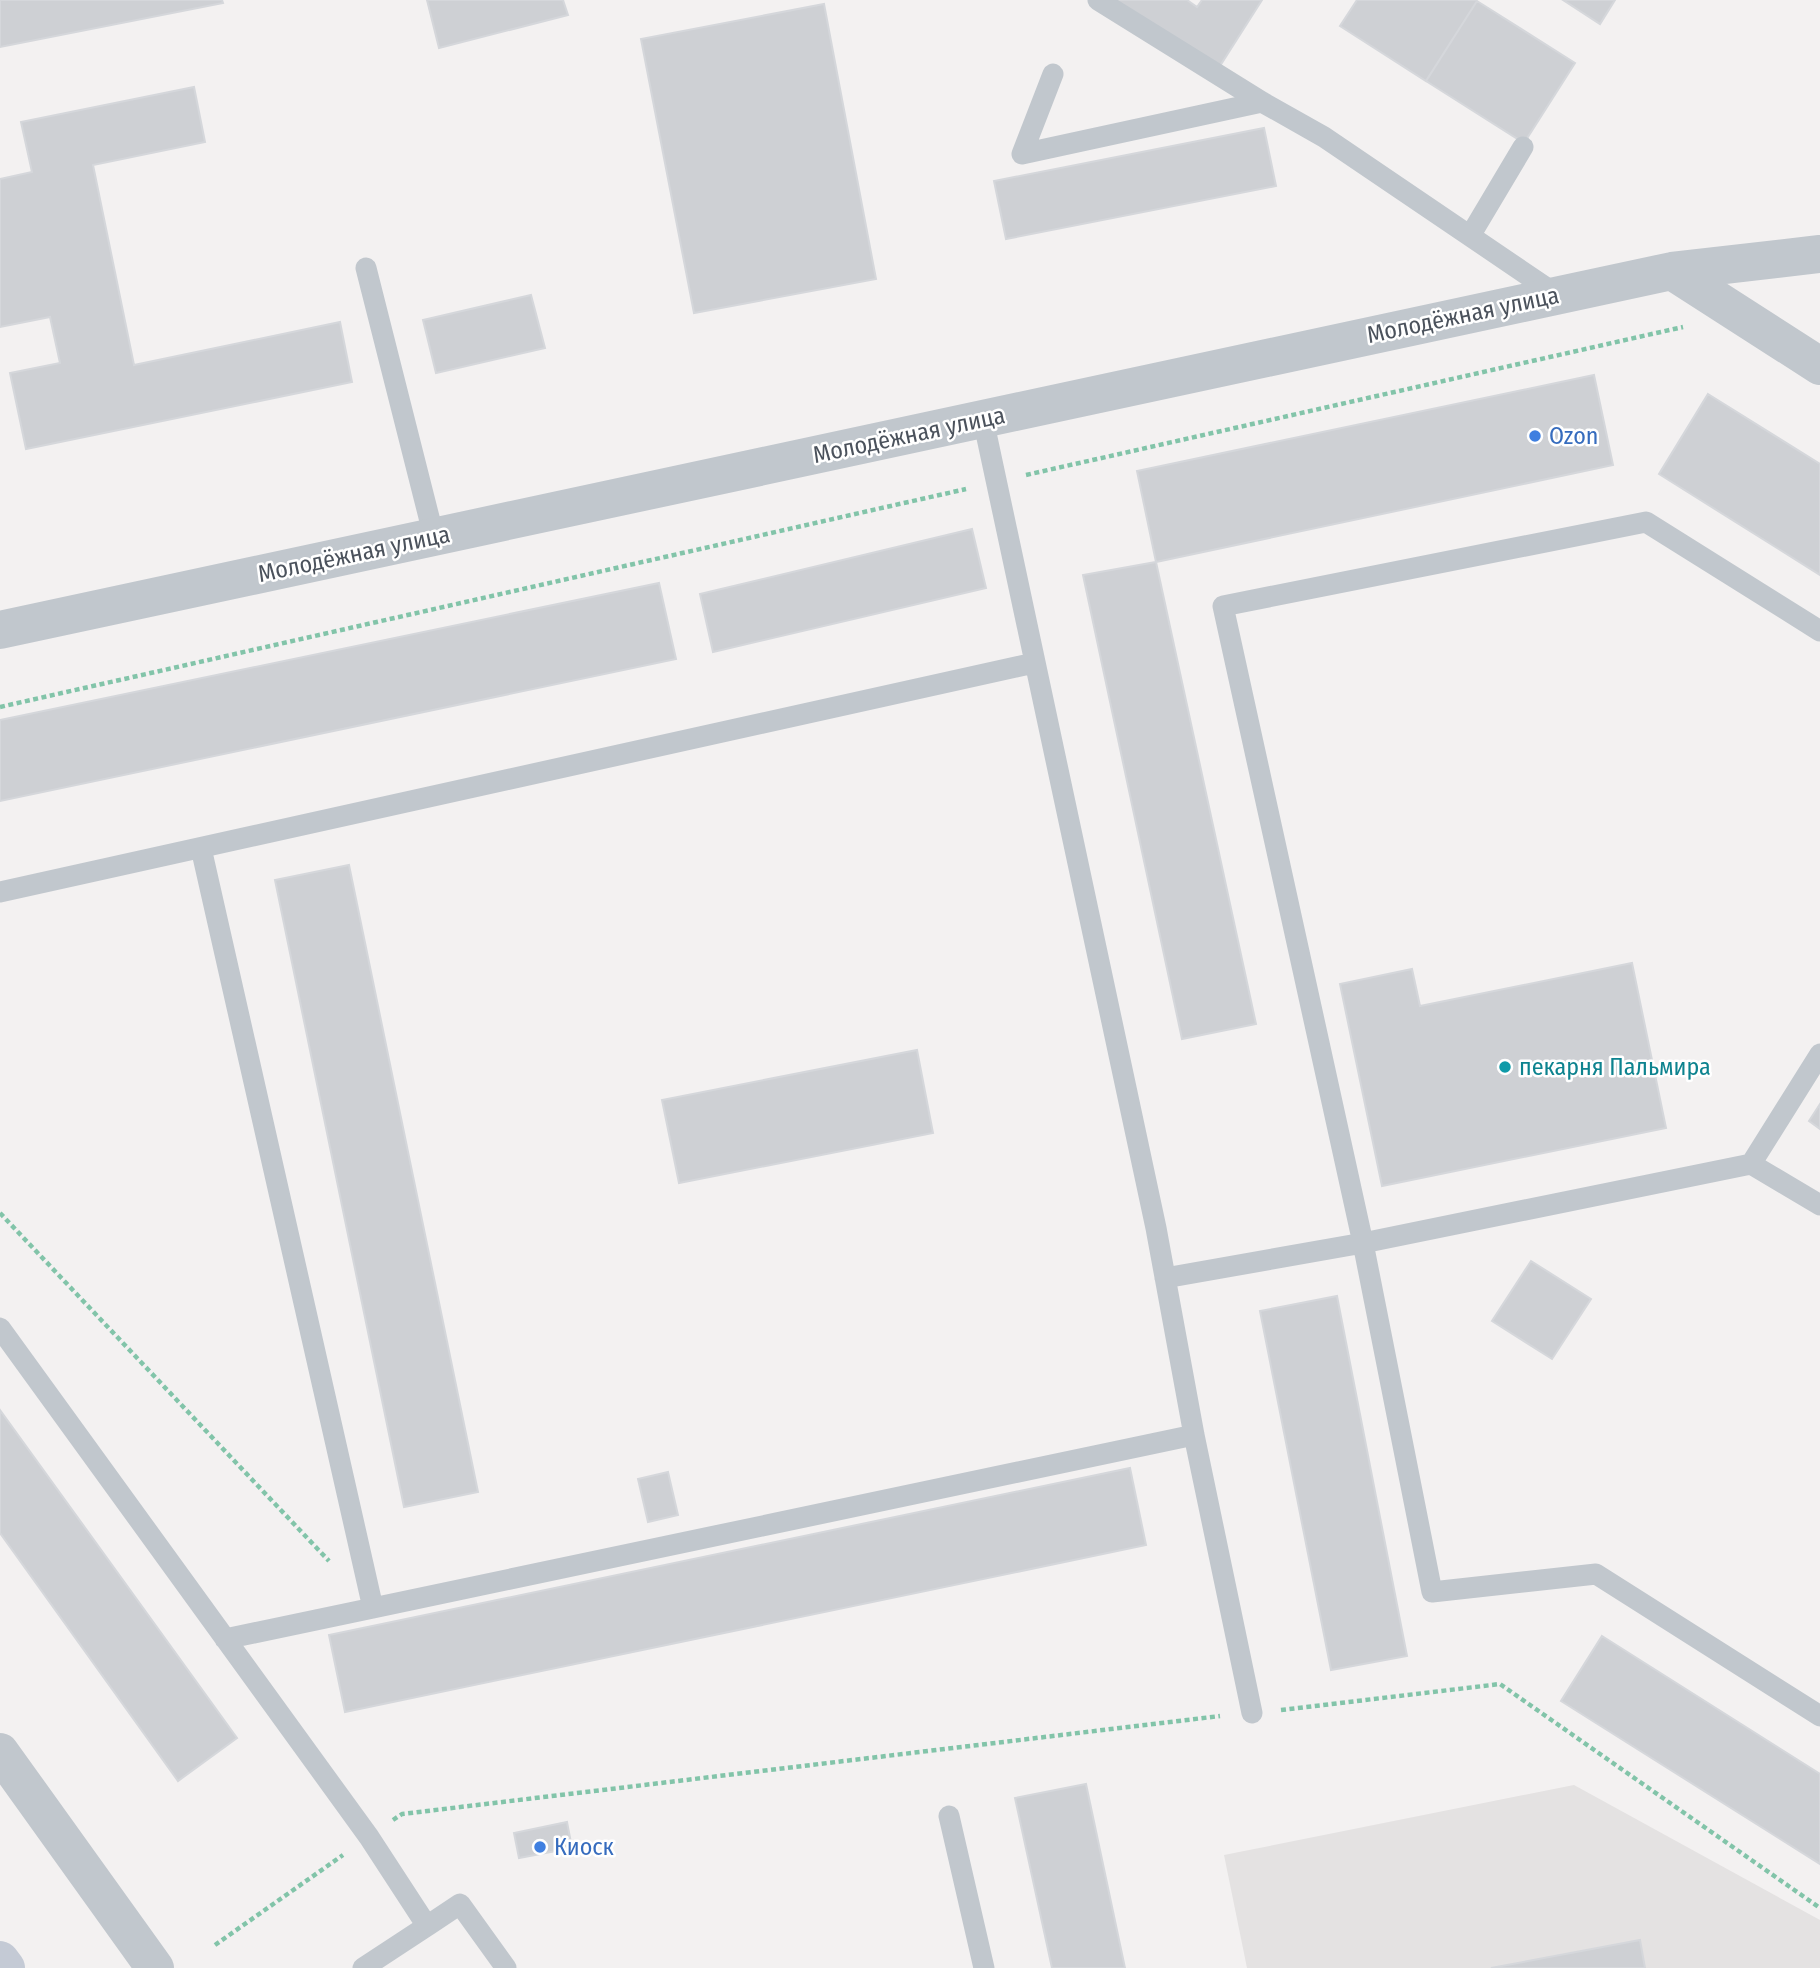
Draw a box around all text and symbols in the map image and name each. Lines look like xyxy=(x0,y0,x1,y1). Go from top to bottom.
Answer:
street label: Молодёжная улица xyxy=(1365,281,1561,349)
street label: Молодёжная улица xyxy=(811,401,1007,469)
place label: Ozon xyxy=(1549,422,1598,450)
marker: Ozon xyxy=(1527,428,1543,444)
street label: Молодёжная улица xyxy=(256,520,452,588)
place label: пекарня Пальмира xyxy=(1519,1053,1711,1081)
marker: пекарня Пальмира xyxy=(1497,1059,1513,1075)
place label: Киоск xyxy=(554,1833,615,1861)
marker: Киоск xyxy=(532,1839,548,1855)

